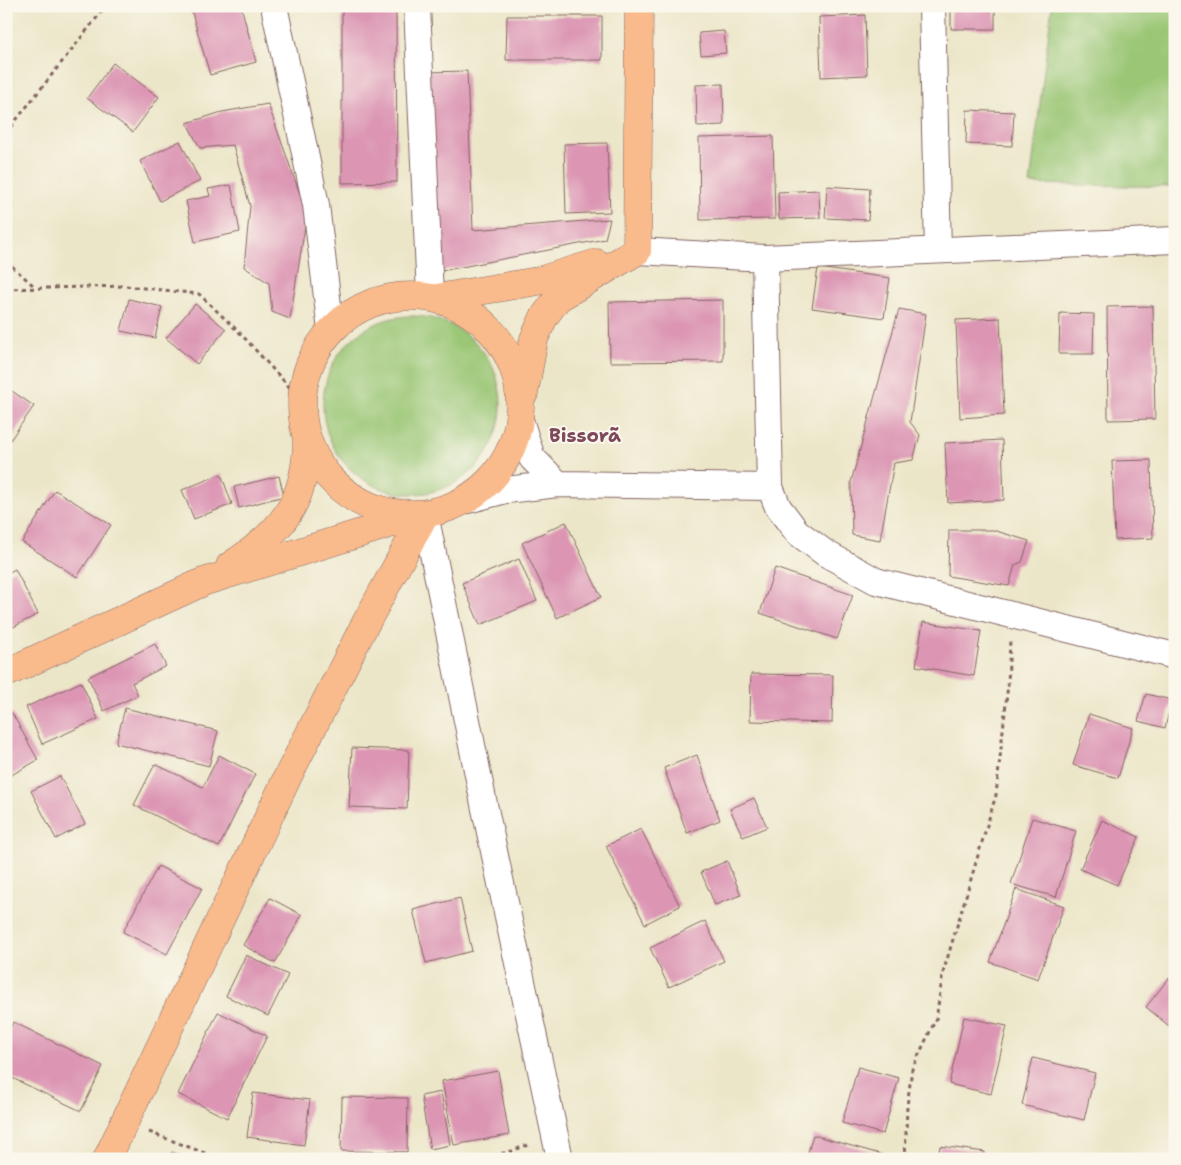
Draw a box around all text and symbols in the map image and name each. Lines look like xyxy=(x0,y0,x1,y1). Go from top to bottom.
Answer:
district label: Bissorã xyxy=(549,423,621,448)

